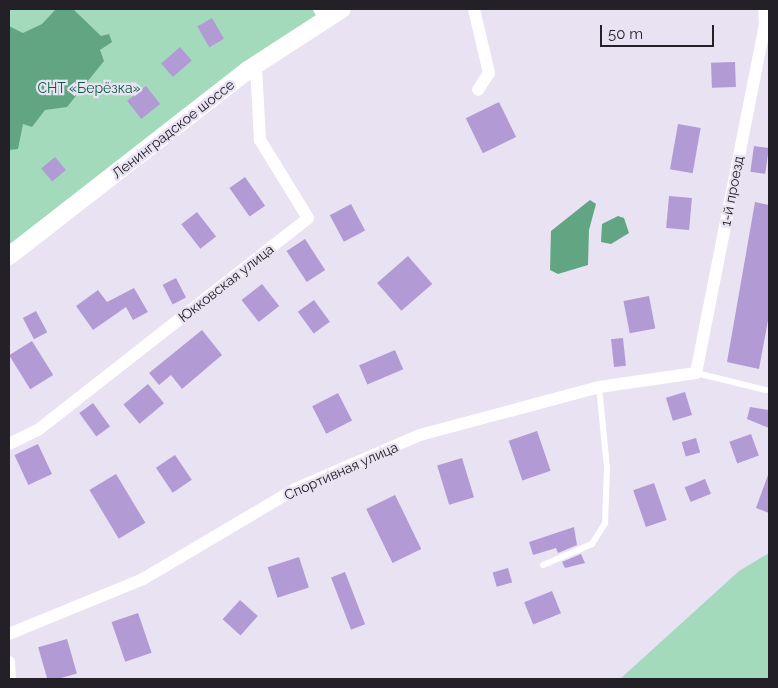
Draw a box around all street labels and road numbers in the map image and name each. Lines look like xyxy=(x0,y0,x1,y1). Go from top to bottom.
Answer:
street label: Ленинградское шоссе xyxy=(108,76,238,182)
street label: 1-й проезд xyxy=(717,154,747,228)
street label: Юкковская улица xyxy=(175,240,277,326)
street label: Спортивная улица xyxy=(281,438,401,504)

